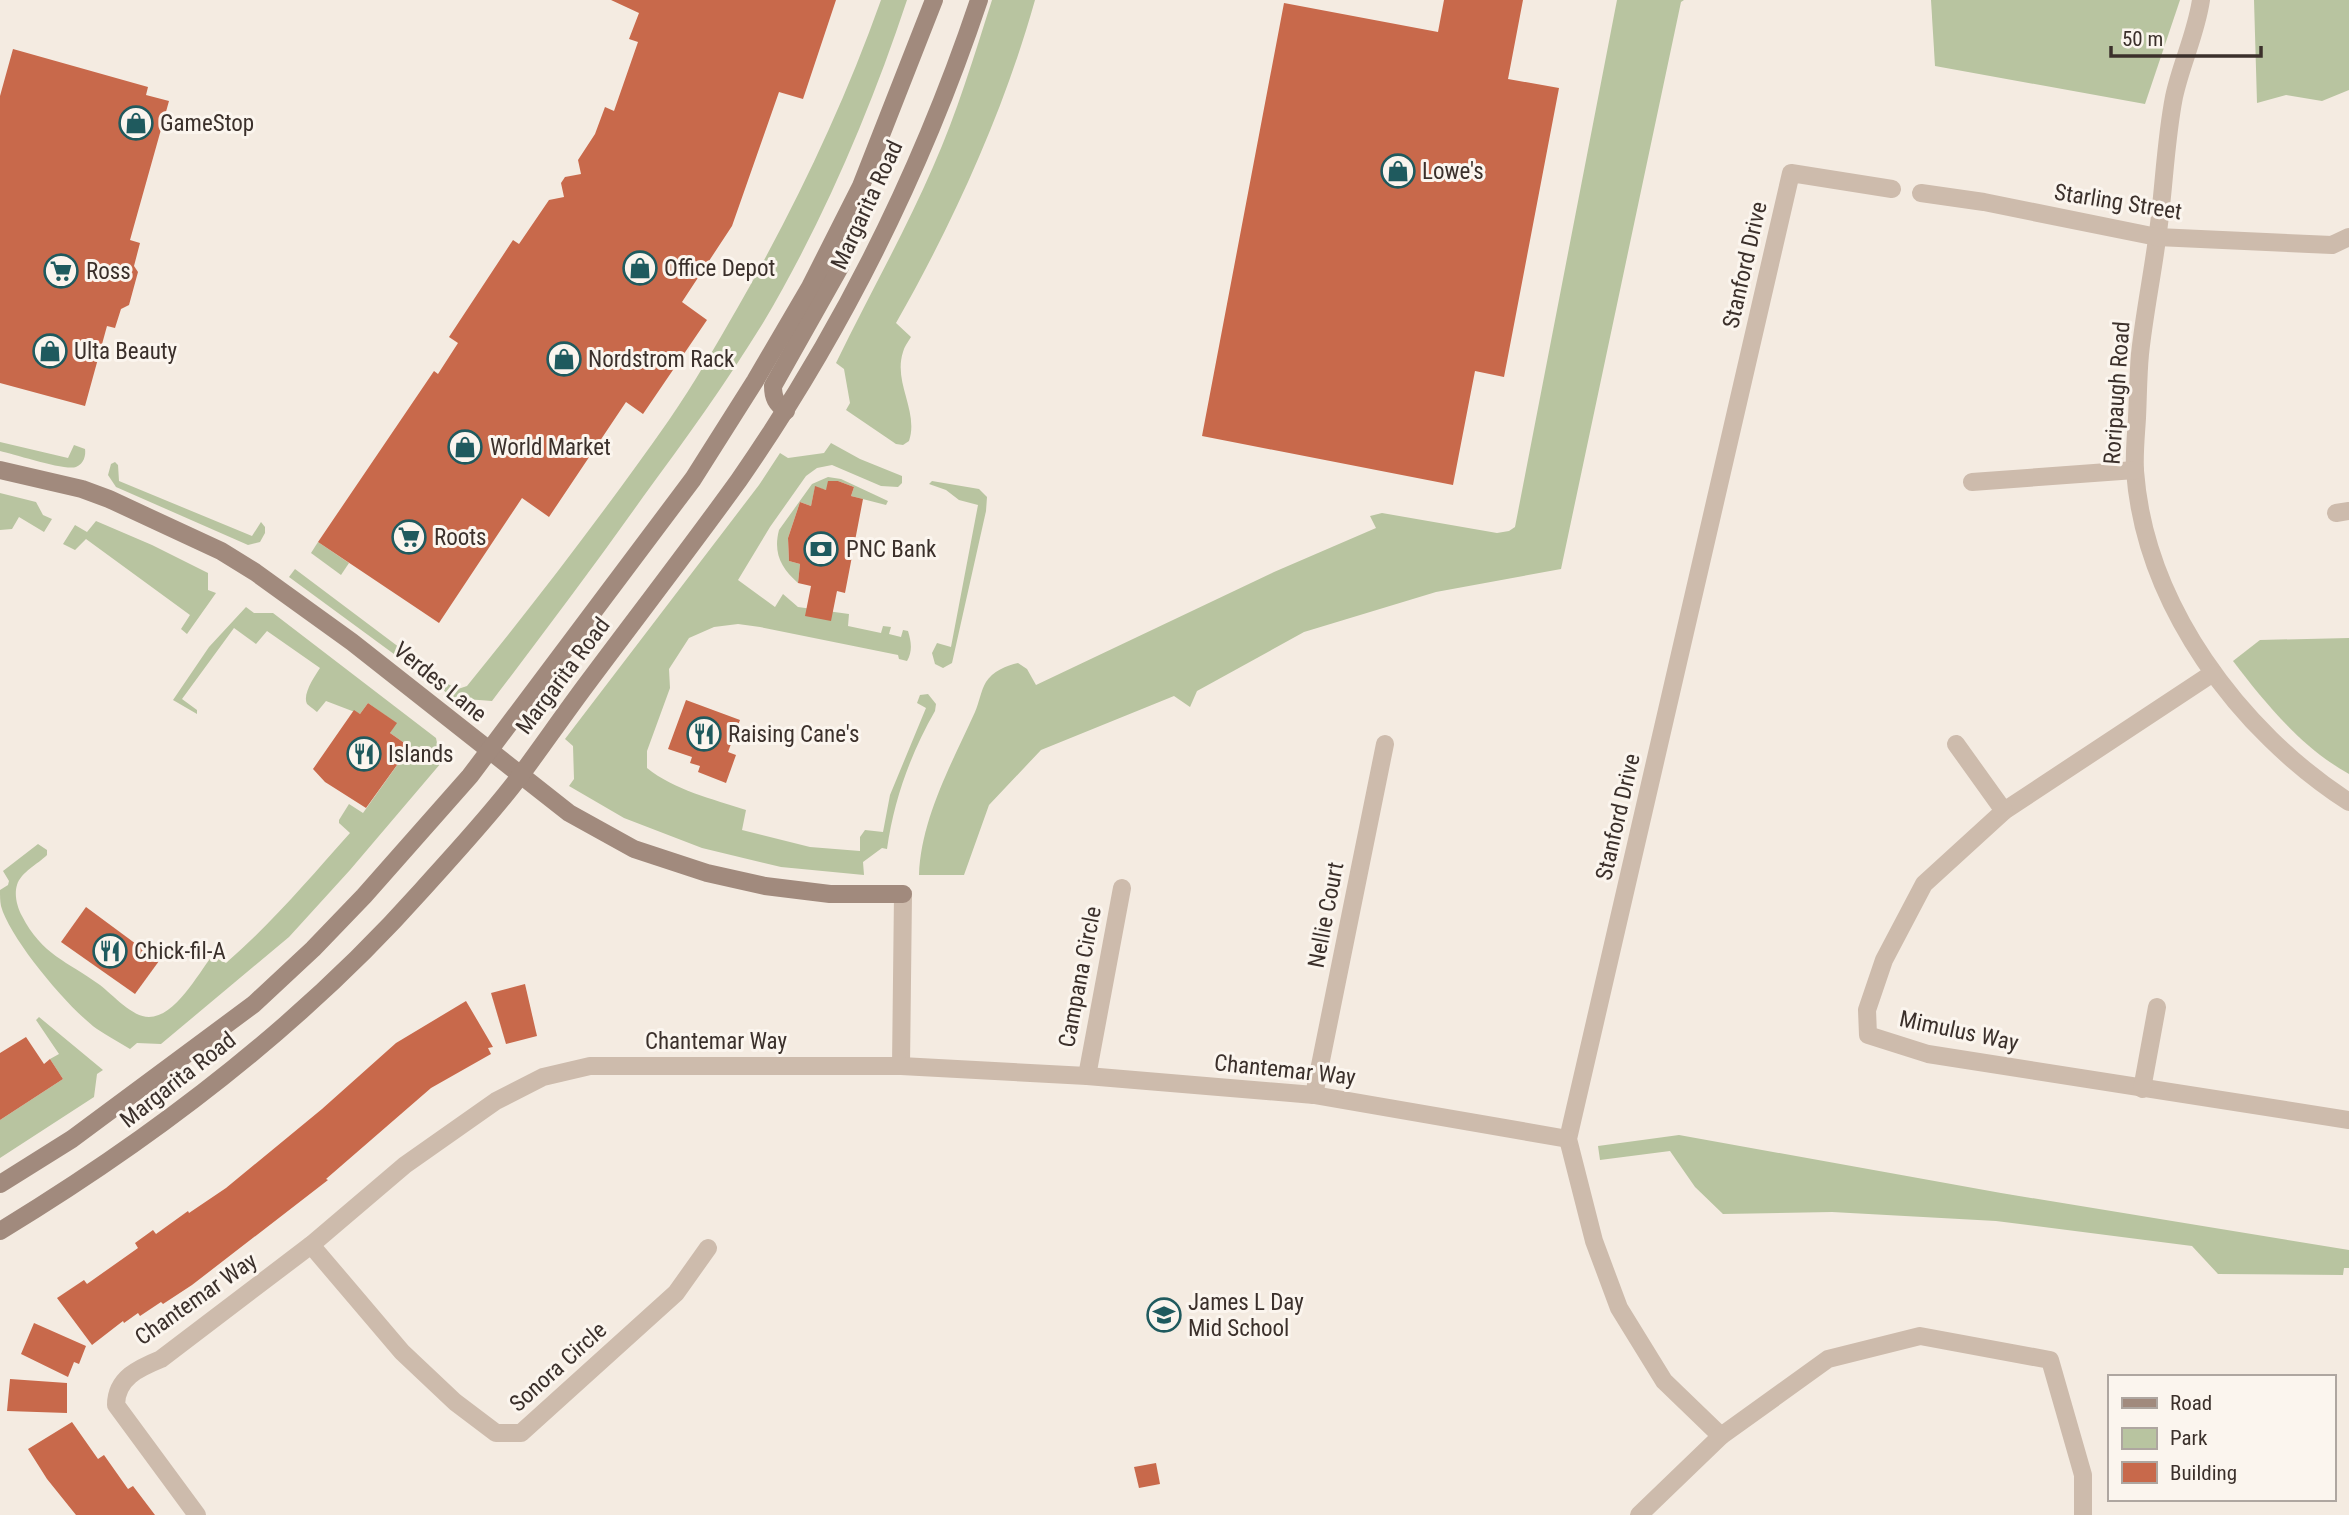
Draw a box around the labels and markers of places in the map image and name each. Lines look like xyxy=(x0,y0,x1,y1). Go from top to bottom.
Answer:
shop icon: GameStop xyxy=(117,104,155,142)
place label: GameStop xyxy=(160,110,254,137)
shop icon: Lowe's xyxy=(1379,152,1417,190)
place label: Lowe's xyxy=(1422,158,1484,185)
shop icon: Office Depot xyxy=(621,249,659,287)
supermarket icon: Ross xyxy=(42,252,80,290)
place label: Office Depot xyxy=(664,255,775,282)
place label: Ross xyxy=(86,258,131,285)
shop icon: Ulta Beauty xyxy=(31,332,69,370)
place label: Ulta Beauty xyxy=(74,338,178,365)
shop icon: Nordstrom Rack xyxy=(545,340,583,378)
place label: Nordstrom Rack xyxy=(588,346,735,373)
shop icon: World Market xyxy=(446,428,484,466)
place label: World Market xyxy=(490,434,611,461)
supermarket icon: Roots xyxy=(390,518,428,556)
place label: Roots xyxy=(434,524,487,551)
bank icon: PNC Bank xyxy=(802,530,840,568)
place label: PNC Bank xyxy=(846,536,937,563)
restaurant icon: Raising Cane's xyxy=(685,715,723,753)
place label: Raising Cane's xyxy=(728,721,859,748)
restaurant icon: Islands xyxy=(345,735,383,773)
place label: Islands xyxy=(388,741,454,768)
restaurant icon: Chick-fil-A xyxy=(91,932,129,970)
place label: Chick-fil-A xyxy=(134,938,226,965)
place label: James L Day Mid School xyxy=(1188,1289,1304,1342)
school or university icon: James L Day Mid School xyxy=(1145,1296,1183,1334)

